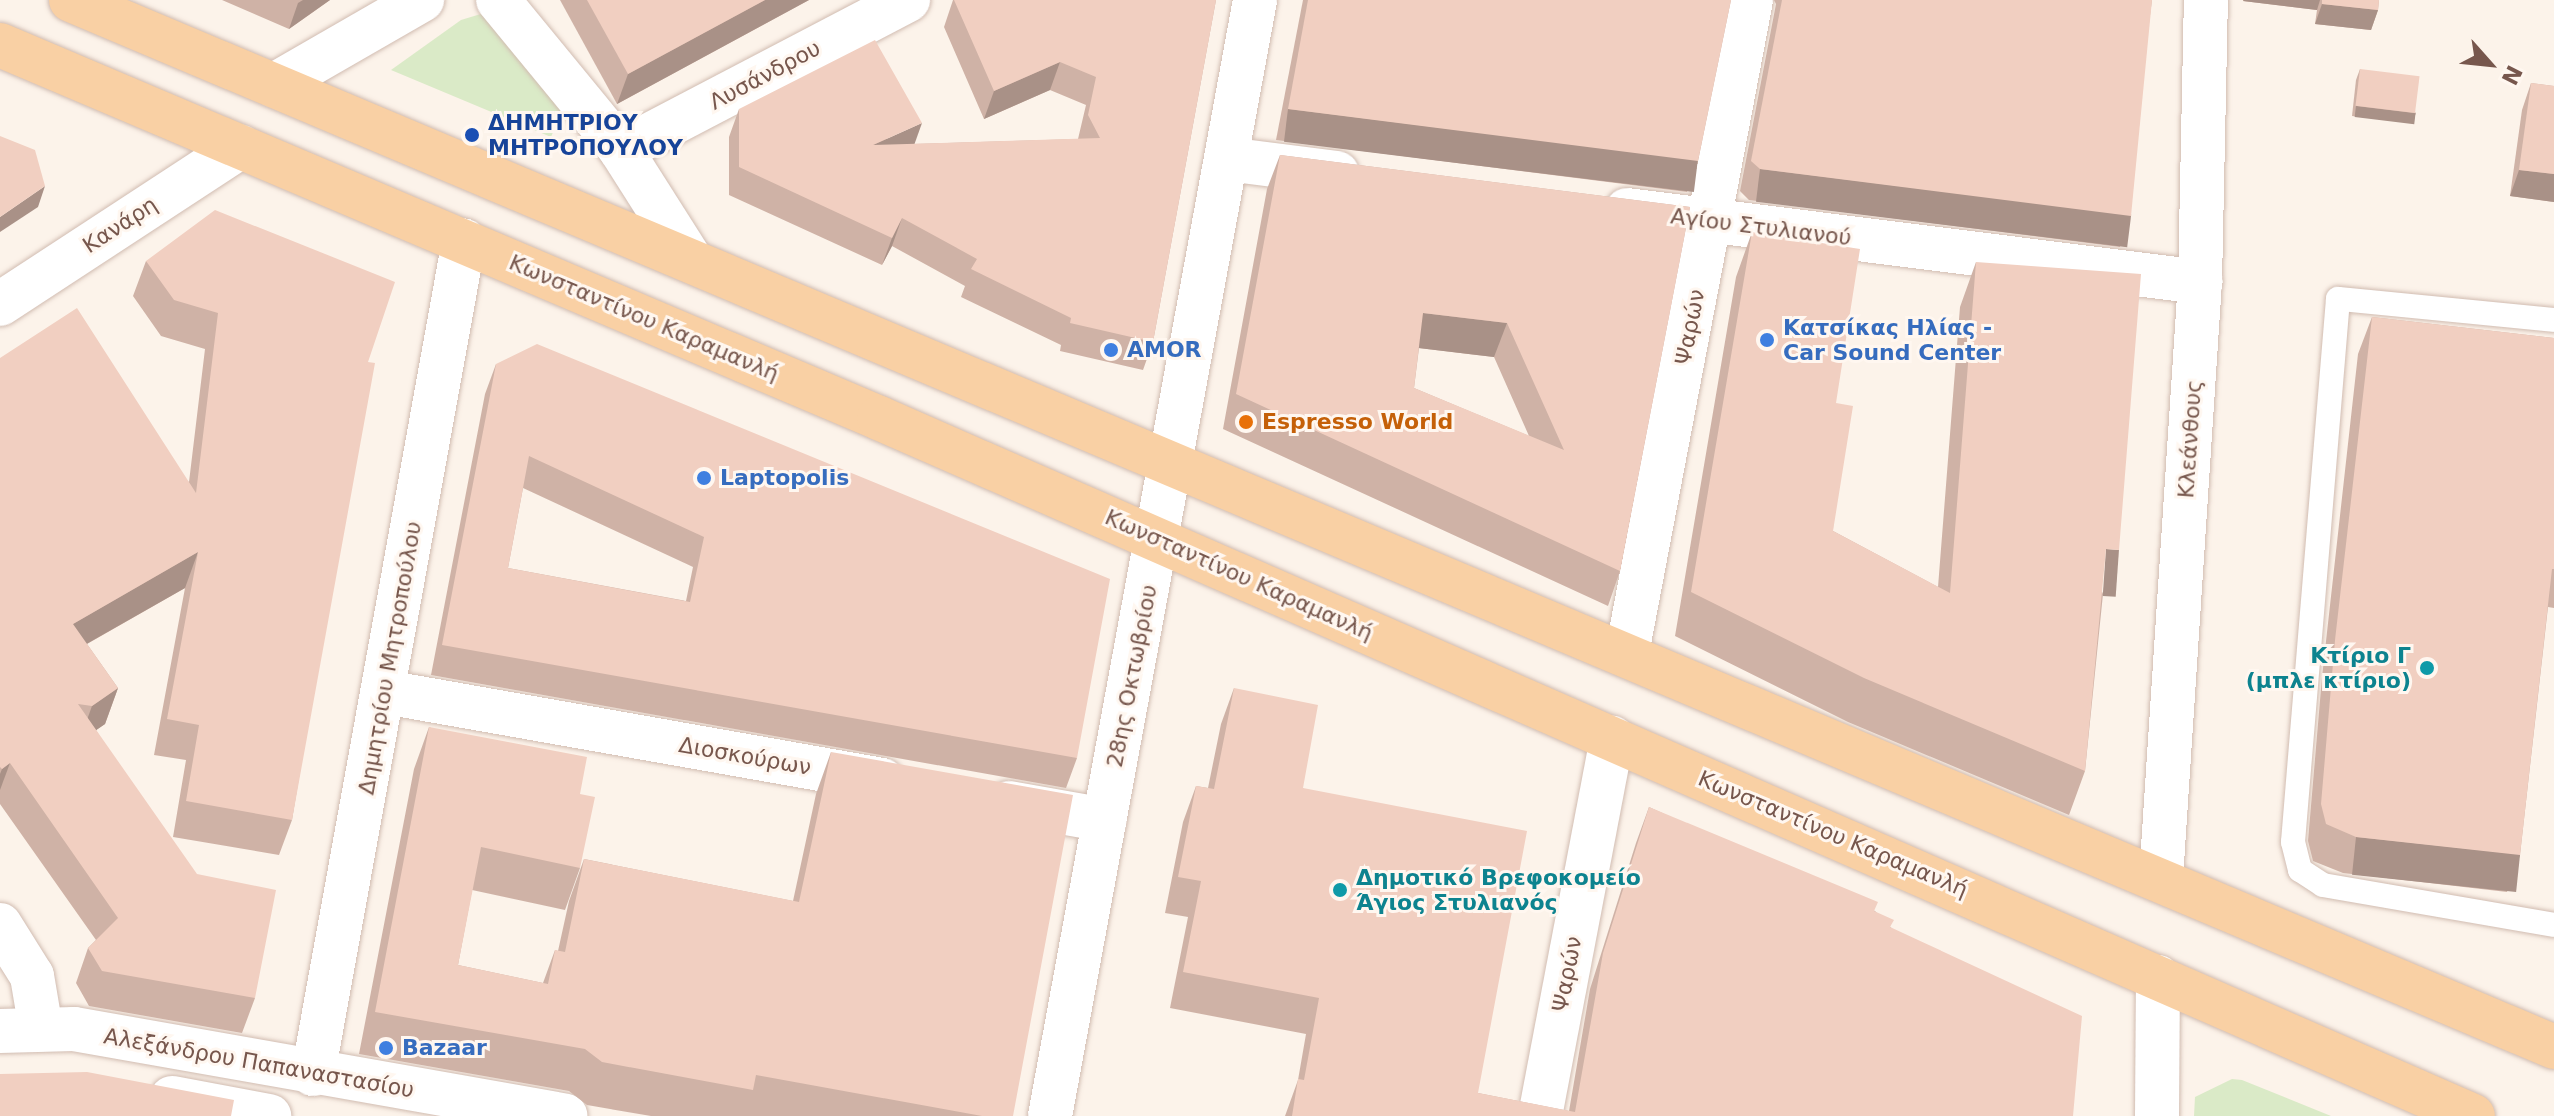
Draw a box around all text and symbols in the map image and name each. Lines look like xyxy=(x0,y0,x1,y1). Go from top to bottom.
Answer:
north arrow xyxy=(2450,24,2530,104)
street label: Λυσάνδρου xyxy=(705,35,825,115)
text: N xyxy=(2497,61,2527,89)
place label: ΔΗΜΗΤΡΙΟΥ ΜΗΤΡΟΠΟΥΛΟΥ xyxy=(488,109,683,160)
marker: ΔΗΜΗΤΡΙΟΥ ΜΗΤΡΟΠΟΥΛΟΥ xyxy=(463,126,481,144)
street label: Κανάρη xyxy=(78,191,162,259)
street label: Αγίου Στυλιανού xyxy=(1669,203,1853,251)
street label: Κωνσταντίνου Καραμανλή xyxy=(505,249,783,387)
street label: Ψαρών xyxy=(1670,287,1710,367)
place label: Κατσίκας Ηλίας - Car Sound Center xyxy=(1783,314,2001,366)
marker: Κατσίκας Ηλίας - Car Sound Center xyxy=(1758,331,1776,349)
place label: AMOR xyxy=(1127,337,1202,363)
marker: AMOR xyxy=(1102,341,1120,359)
street label: Κλεάνθους xyxy=(2173,379,2207,499)
place label: Espresso World xyxy=(1262,409,1453,435)
marker: Espresso World xyxy=(1237,413,1255,431)
place label: Laptopolis xyxy=(720,465,849,491)
marker: Laptopolis xyxy=(695,469,713,487)
street label: Κωνσταντίνου Καραμανλή xyxy=(1101,504,1377,646)
street label: Δημητρίου Μητροπούλου xyxy=(353,519,427,797)
street label: 28ης Οκτωβρίου xyxy=(1101,582,1163,770)
place label: Κτίριο Γ (μπλε κτίριο) xyxy=(2246,642,2411,694)
marker: Κτίριο Γ (μπλε κτίριο) xyxy=(2418,659,2436,677)
street label: Διοσκούρων xyxy=(677,731,813,781)
street label: Κωνσταντίνου Καραμανλή xyxy=(1694,765,1972,903)
place label: Δημοτικό Βρεφοκομείο Άγιος Στυλιανός xyxy=(1356,864,1641,916)
marker: Δημοτικό Βρεφοκομείο Άγιος Στυλιανός xyxy=(1331,881,1349,899)
street label: Ψαρών xyxy=(1547,934,1587,1014)
street label: Αλεξάνδρου Παπαναστασίου xyxy=(102,1023,416,1103)
place label: Bazaar xyxy=(402,1035,487,1061)
marker: Bazaar xyxy=(377,1039,395,1057)

